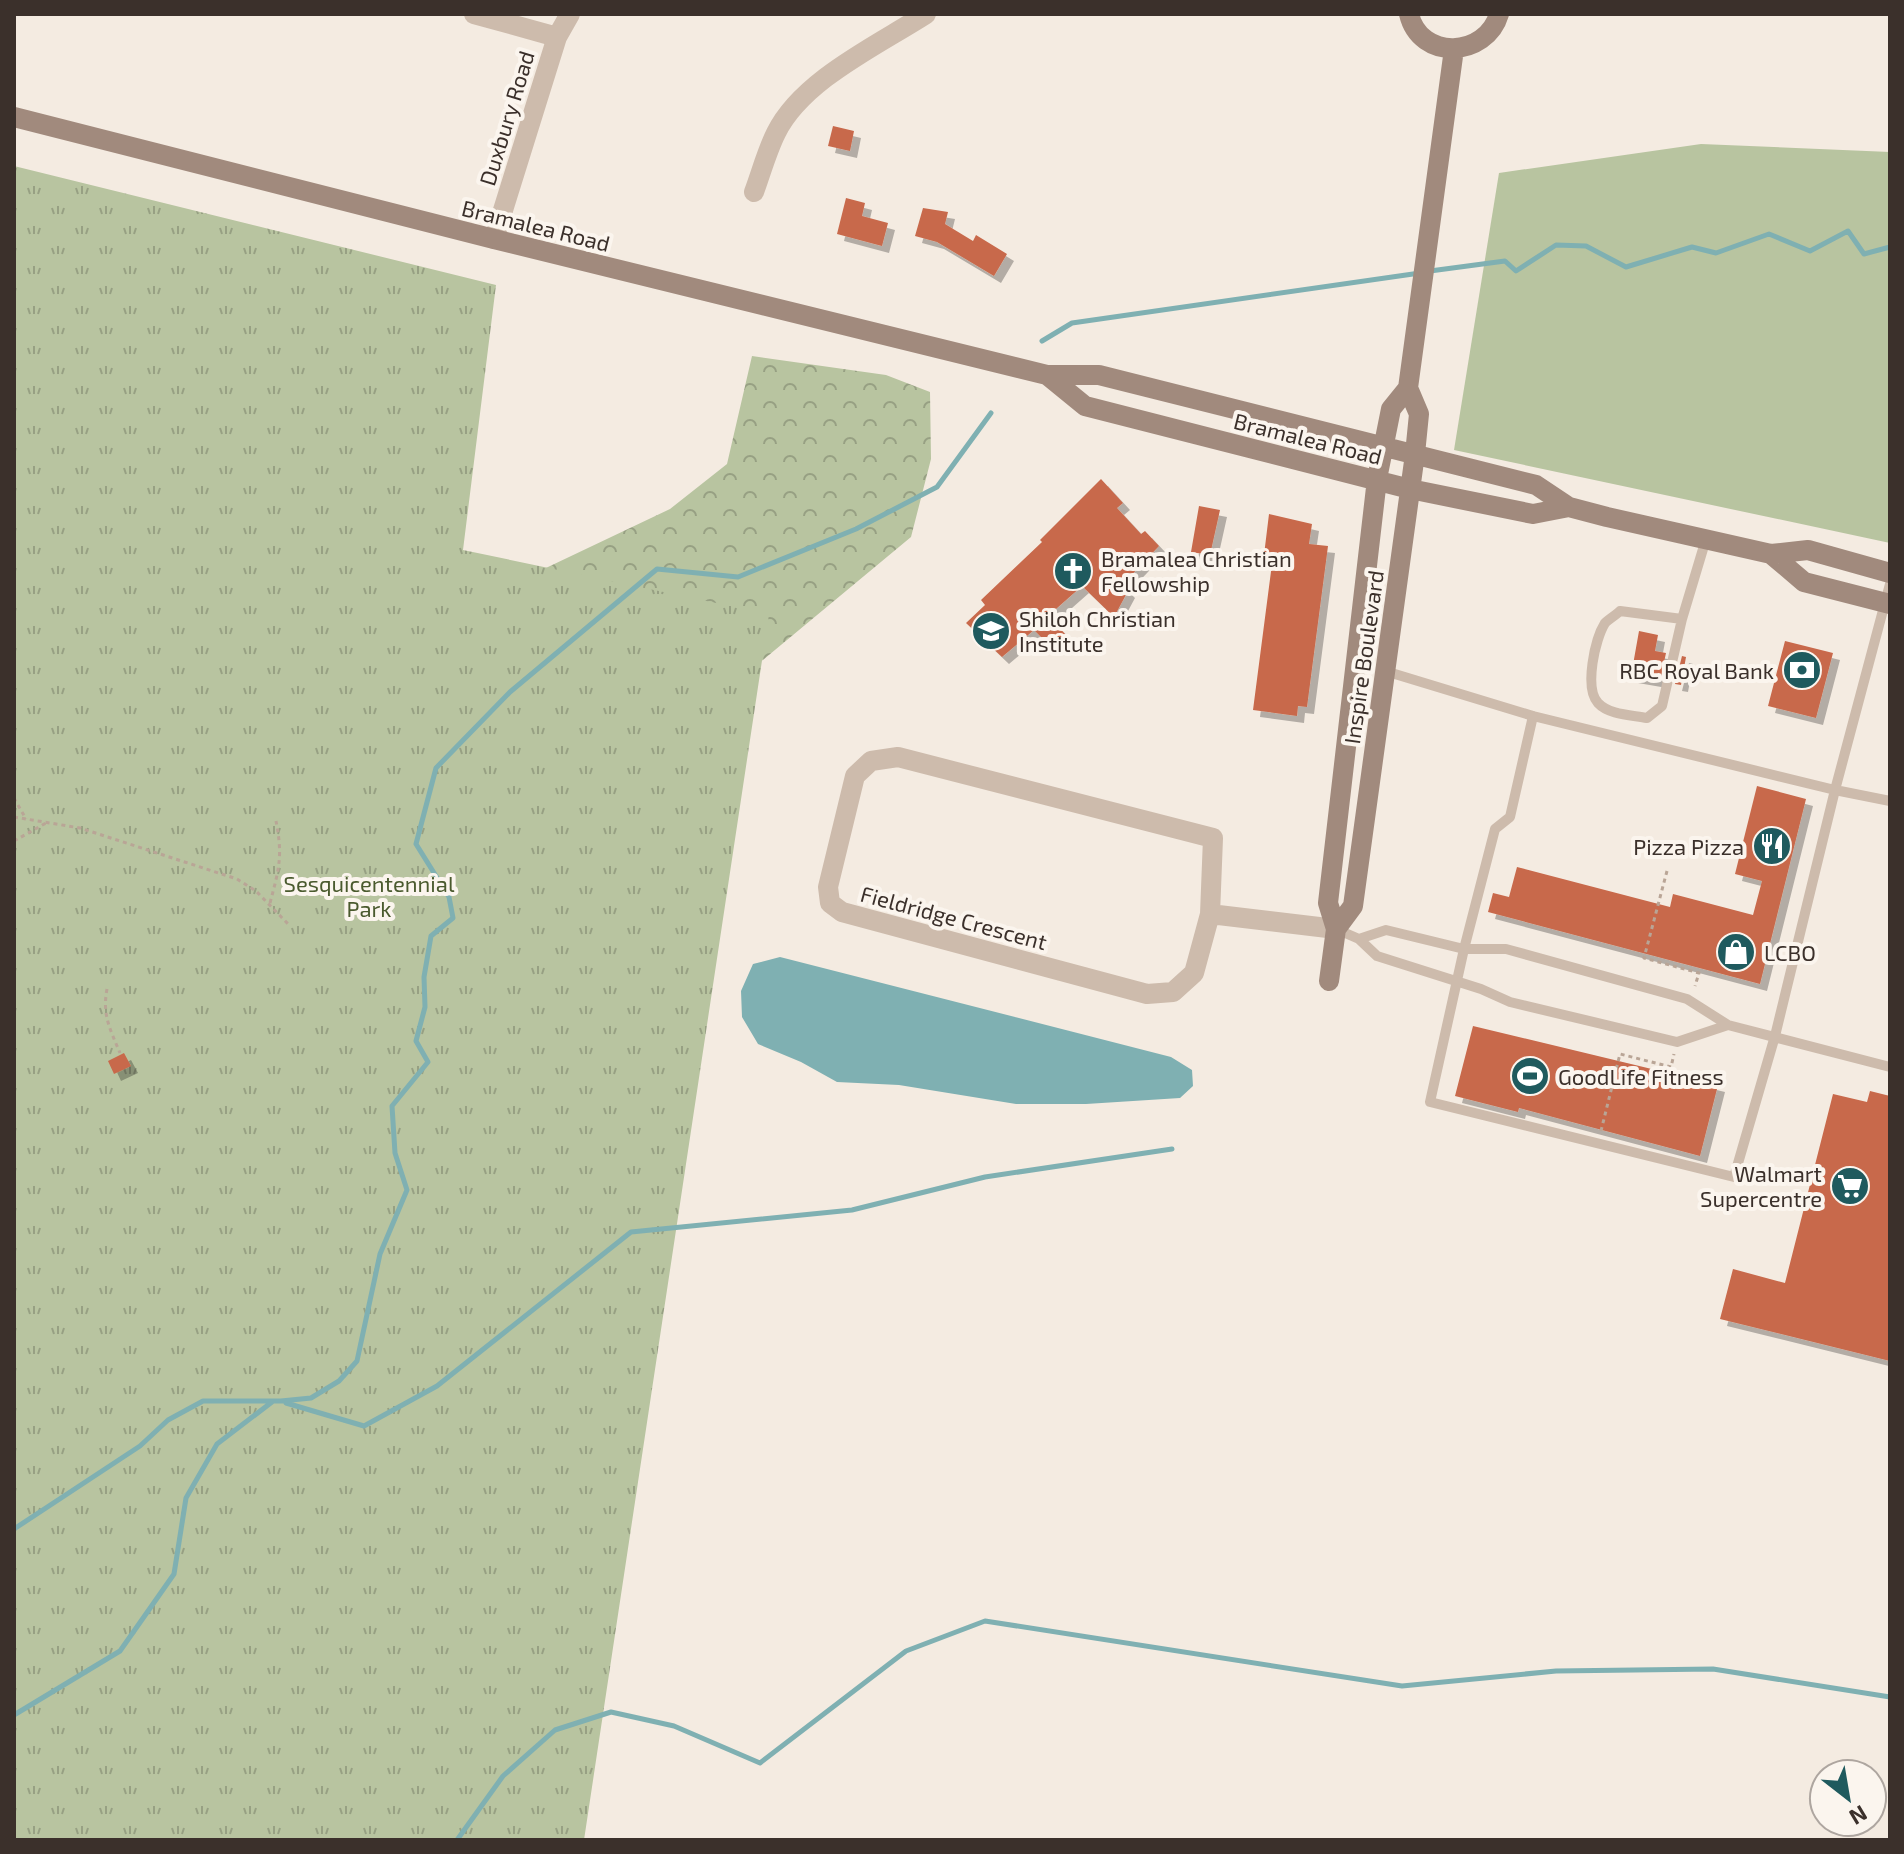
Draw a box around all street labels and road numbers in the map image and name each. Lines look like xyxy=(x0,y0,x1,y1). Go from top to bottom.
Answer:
street label: Duxbury Road xyxy=(473,48,539,188)
street label: Bramalea Road xyxy=(459,194,613,256)
street label: Bramalea Road xyxy=(1231,407,1385,469)
street label: Inspire Boulevard xyxy=(1338,569,1388,745)
street label: Fieldridge Crescent xyxy=(858,880,1050,954)

